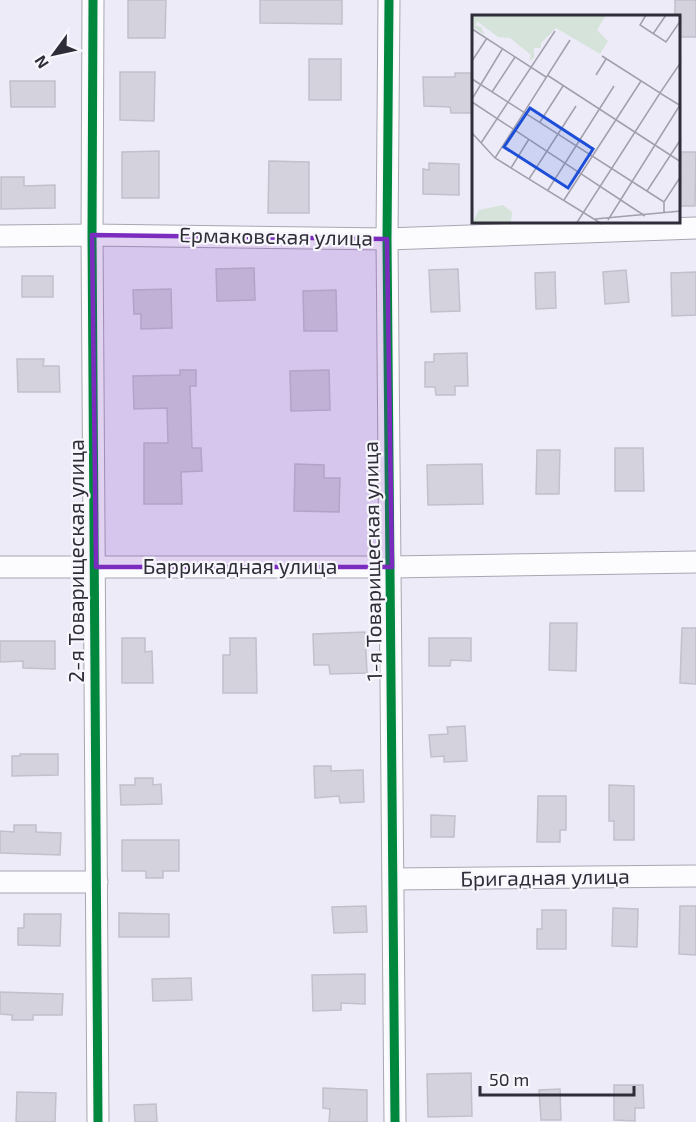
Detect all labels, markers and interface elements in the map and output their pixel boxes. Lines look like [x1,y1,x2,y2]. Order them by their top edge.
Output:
inset map [472,15,681,224]
north arrow [24,24,84,84]
text: N [30,52,52,72]
street label: Ермаковская улица [179,221,373,251]
street label: 2-я Товарищеская улица [63,439,89,683]
street label: 1-я Товарищеская улица [357,441,387,681]
street label: Баррикадная улица [143,553,337,579]
street label: Бригадная улица [460,863,630,891]
scale bar [480,1059,634,1097]
text: 50 m [489,1068,529,1090]

